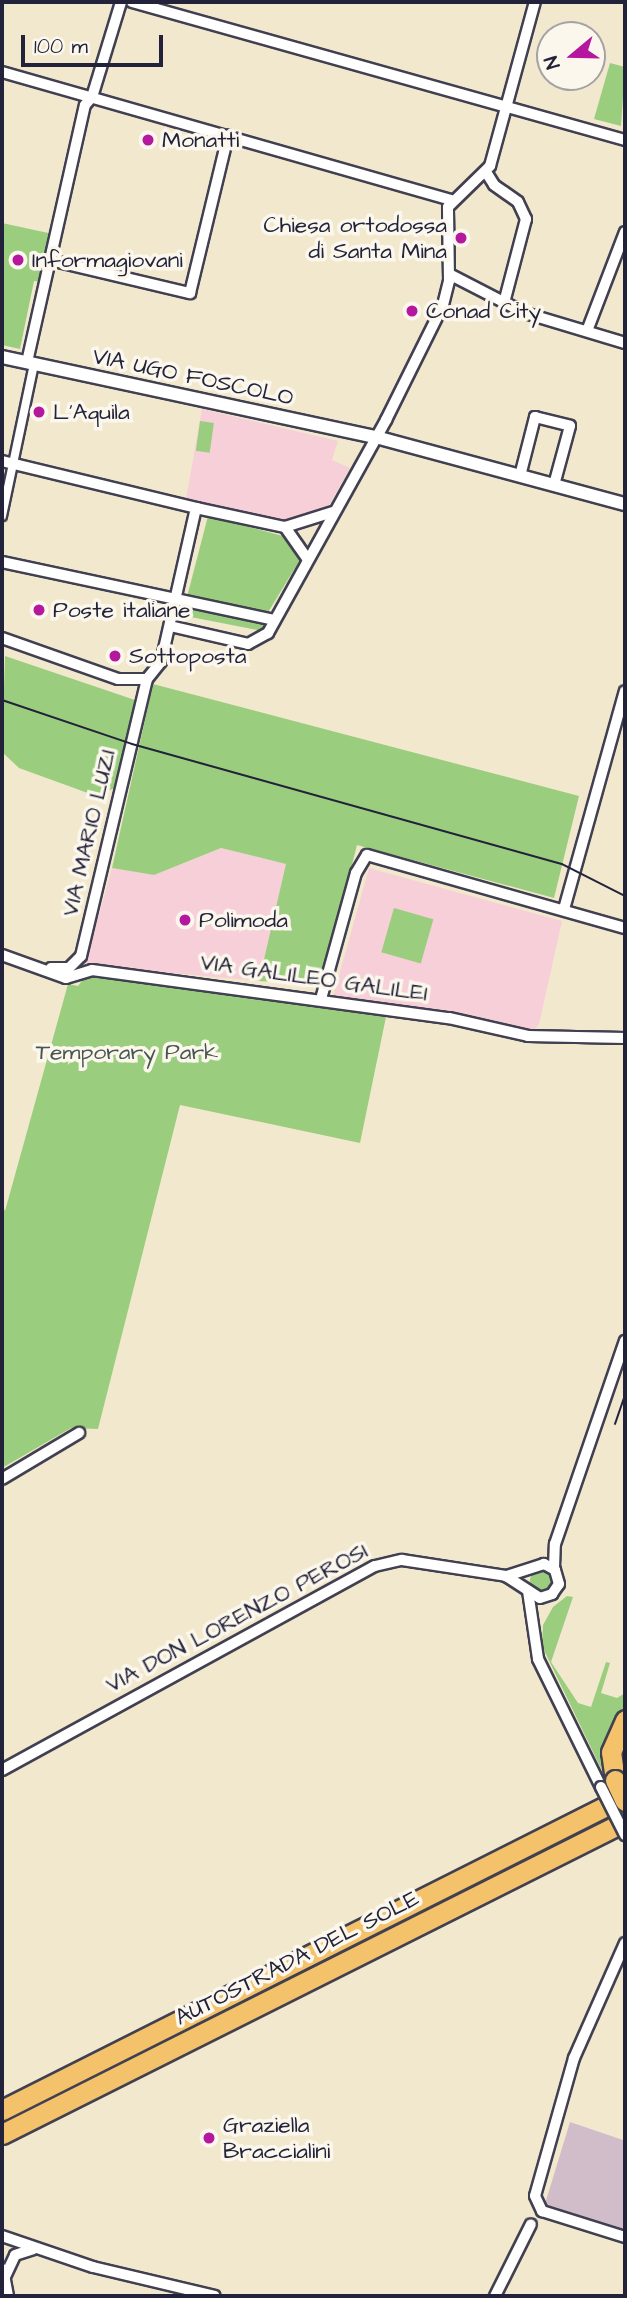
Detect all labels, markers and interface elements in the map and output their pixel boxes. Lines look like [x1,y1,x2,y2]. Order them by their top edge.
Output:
scale bar [24,21,166,65]
north arrow [536,21,606,91]
text: 100 m [34,32,88,61]
text: N [538,52,567,72]
place label: Monatti [162,126,239,154]
marker: Monatti [140,132,156,148]
place label: Chiesa ortodossa di Santa Mina [264,211,447,265]
marker: Chiesa ortodossa di Santa Mina [453,230,469,246]
place label: Informagiovani [32,246,183,274]
marker: Informagiovani [10,252,26,268]
place label: Conad City [426,297,541,325]
marker: Conad City [404,303,420,319]
street label: VIA UGO FOSCOLO [90,342,296,412]
place label: L'Aquila [53,398,130,426]
marker: L'Aquila [31,404,47,420]
place label: Poste italiane [53,596,190,624]
marker: Poste italiane [31,602,47,618]
place label: Sottoposta [129,642,247,670]
marker: Sottoposta [107,648,123,664]
street label: VIA MARIO LUZI [56,747,122,919]
place label: Polimoda [199,906,288,934]
marker: Polimoda [177,912,193,928]
street label: VIA GALILEO GALILEI [199,948,429,1008]
park label: Temporary Park [36,1038,218,1066]
street label: VIA DON LORENZO PEROSI [101,1537,373,1699]
street label: AUTOSTRADA DEL SOLE [171,1884,423,2032]
place label: Graziella Braccialini [223,2111,330,2165]
marker: Graziella Braccialini [201,2130,217,2146]

